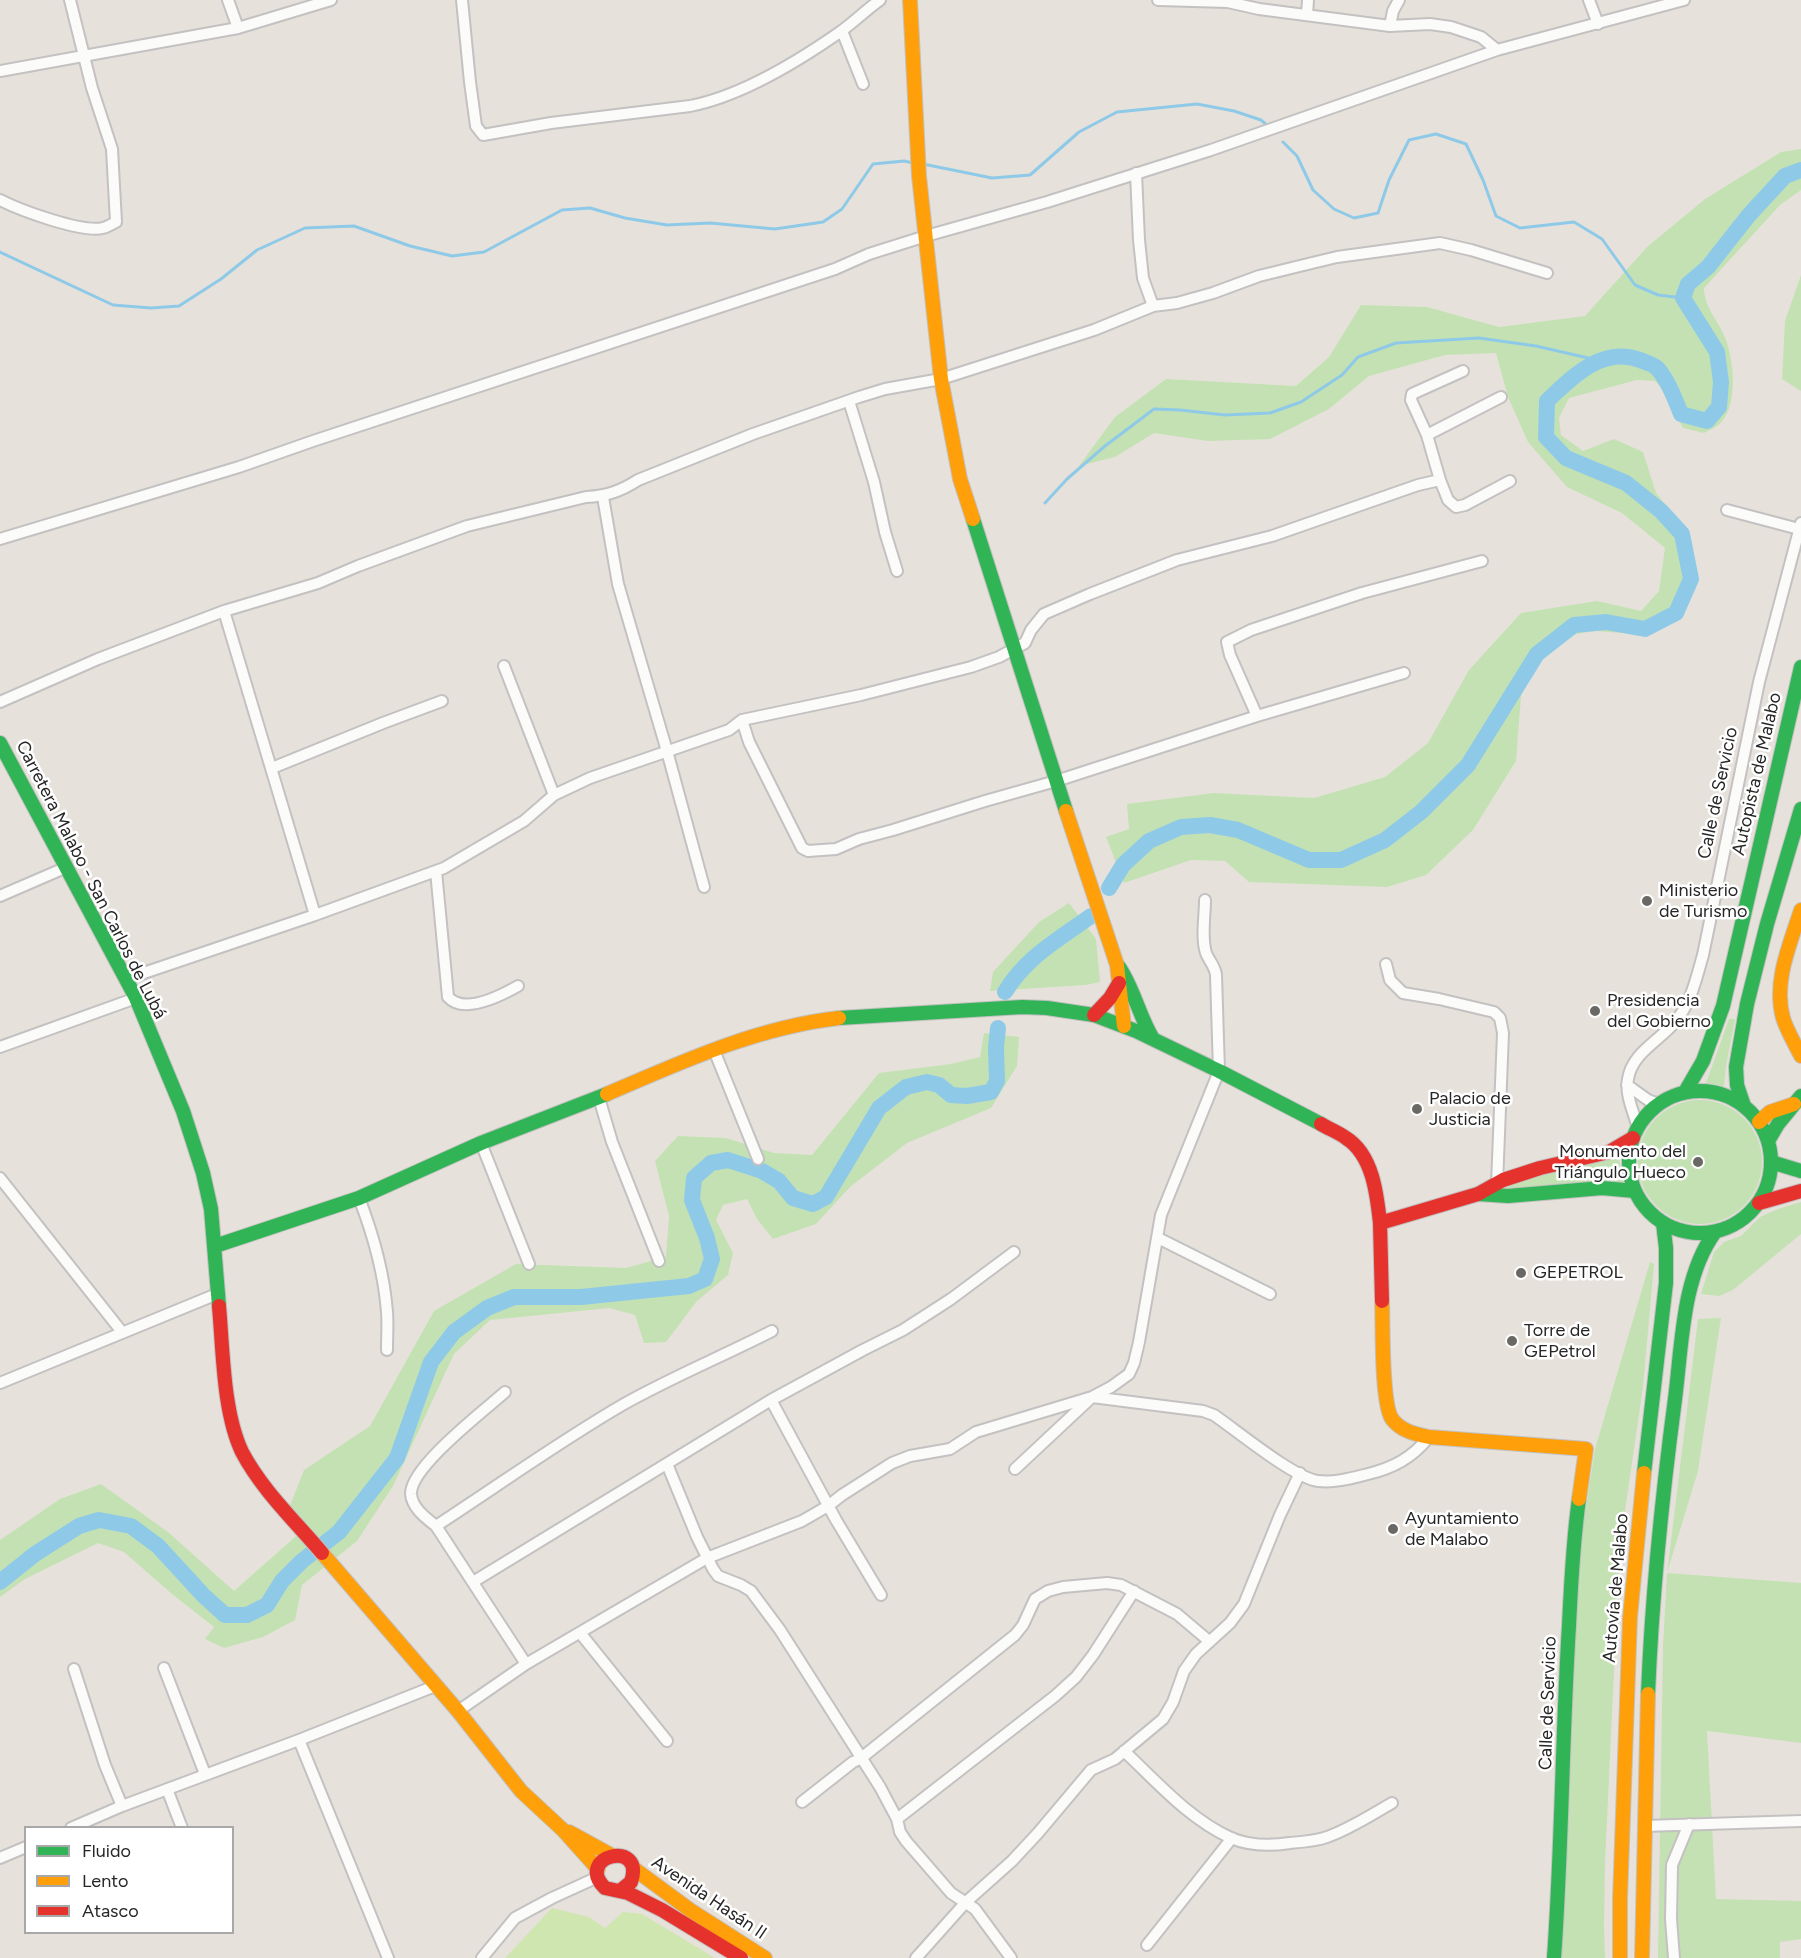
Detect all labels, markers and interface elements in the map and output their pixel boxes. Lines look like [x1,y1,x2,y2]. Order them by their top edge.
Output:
street label: Autopista de Malabo [1728,691,1786,857]
street label: Calle de Servicio [1694,725,1742,861]
street label: Carretera Malabo - San Carlos de Lubá [11,737,171,1023]
place label: Ministerio de Turismo [1659,880,1747,922]
marker: Ministerio de Turismo [1640,894,1654,908]
place label: Presidencia del Gobierno [1607,990,1711,1032]
marker: Presidencia del Gobierno [1588,1004,1602,1018]
place label: Palacio de Justicia [1429,1088,1511,1130]
marker: Palacio de Justicia [1410,1102,1424,1116]
place label: Monumento del Triángulo Hueco [1554,1141,1686,1184]
marker: Monumento del Triángulo Hueco [1691,1155,1705,1169]
place label: GEPETROL [1533,1262,1623,1284]
marker: GEPETROL [1514,1266,1528,1280]
place label: Torre de GEPetrol [1524,1320,1596,1362]
marker: Torre de GEPetrol [1505,1334,1519,1348]
place label: Ayuntamiento de Malabo [1405,1508,1519,1550]
street label: Autovía de Malabo [1599,1512,1633,1664]
marker: Ayuntamiento de Malabo [1386,1522,1400,1536]
street label: Calle de Servicio [1535,1636,1561,1770]
legend [24,1826,234,1934]
text: Fluido [82,1840,131,1862]
street label: Avenida Hasán II [647,1852,771,1944]
text: Lento [82,1870,128,1892]
text: Atasco [82,1900,139,1922]

